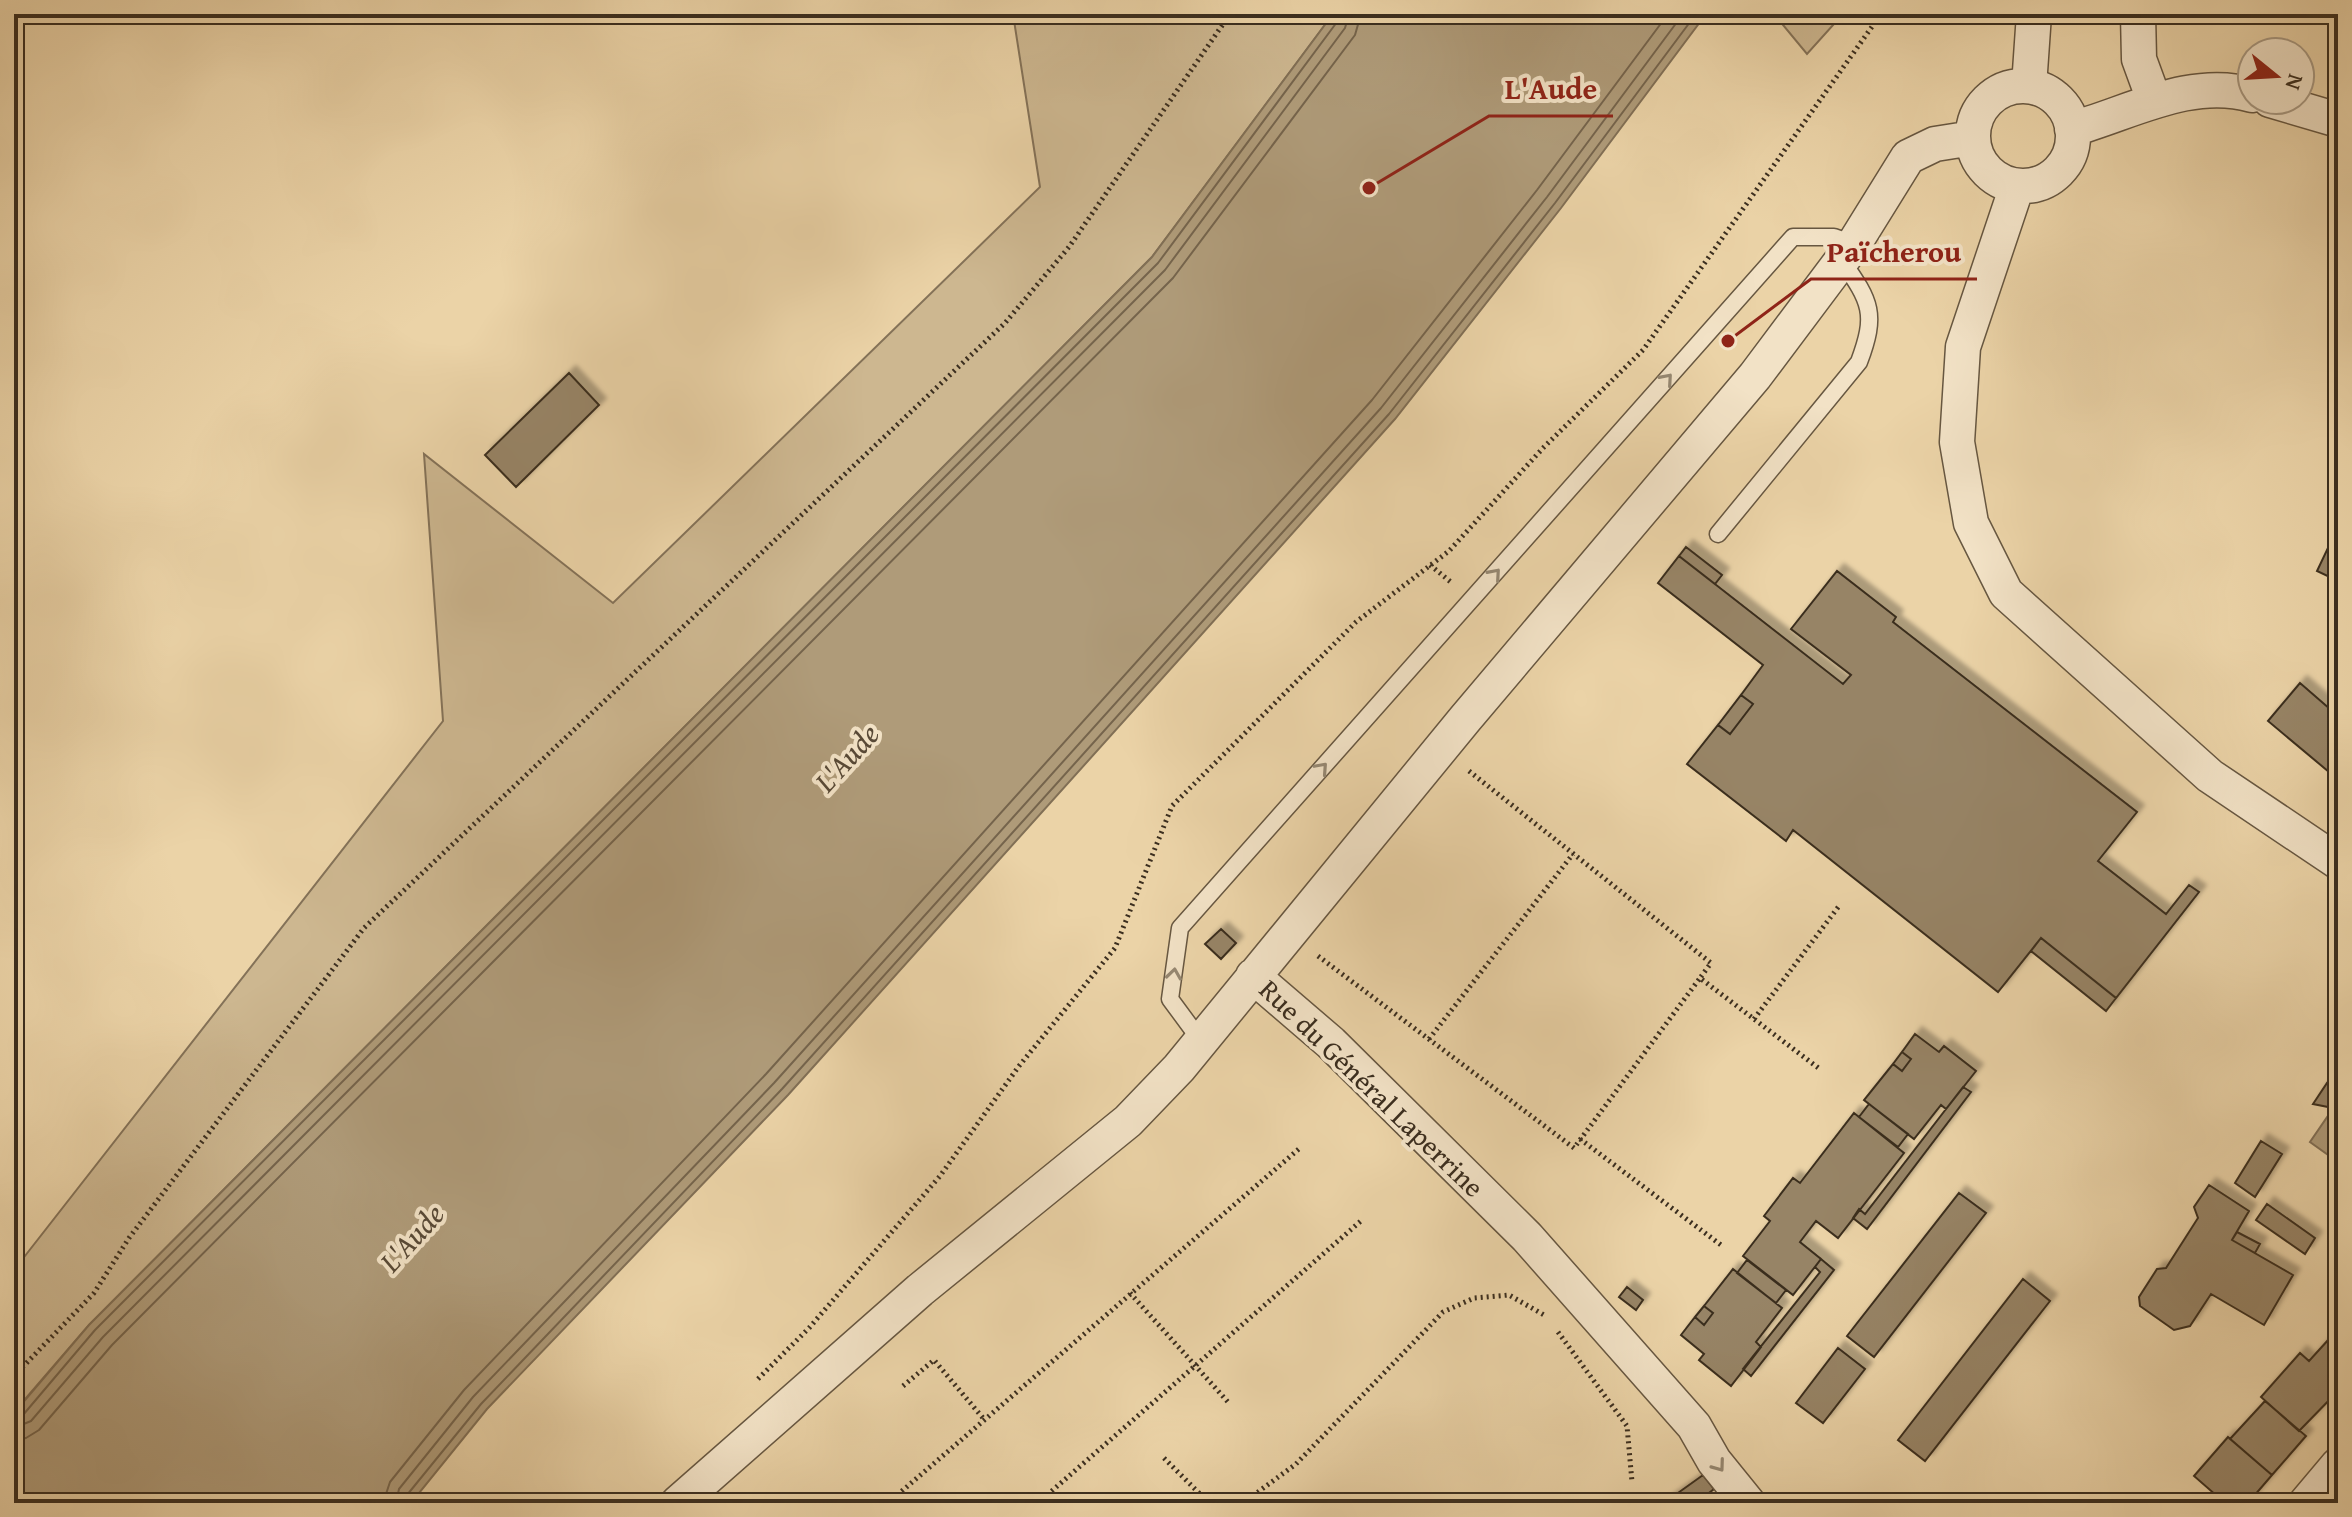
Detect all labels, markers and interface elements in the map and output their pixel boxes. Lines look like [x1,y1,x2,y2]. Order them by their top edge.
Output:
north arrow [2236,36,2316,116]
callout: L'Aude [1489,62,1613,116]
text: L'Aude [1505,66,1597,110]
text: N [2277,70,2313,94]
callout: Païcherou [1811,225,1977,279]
text: Païcherou [1827,229,1962,273]
one-way arrow [1657,373,1672,388]
one-way arrow [1485,568,1500,583]
water label: L'Aude [803,713,889,802]
one-way arrow [1313,763,1327,778]
one-way arrow [1165,967,1182,981]
street label: Rue du Général Laperrine [1251,969,1494,1206]
water label: L'Aude [368,1193,454,1282]
one-way arrow [1709,1457,1724,1472]

